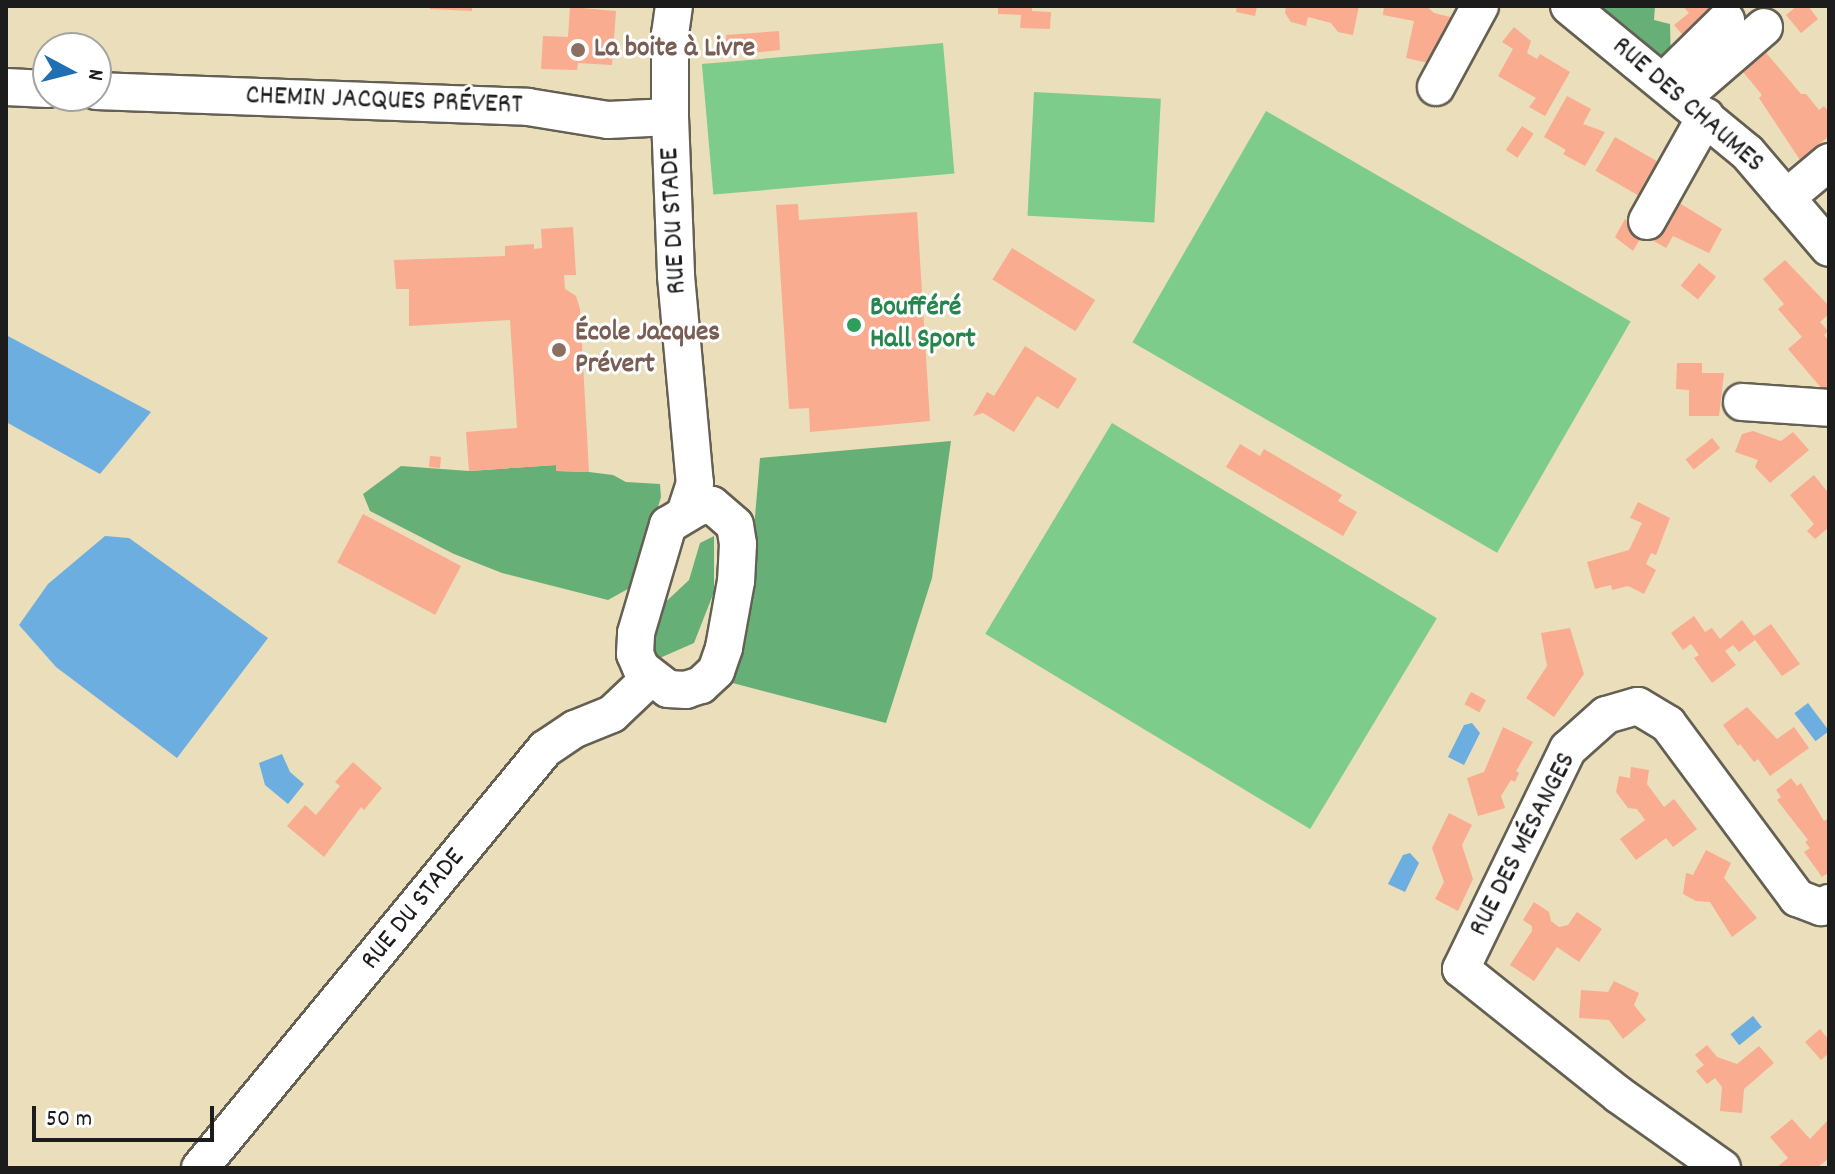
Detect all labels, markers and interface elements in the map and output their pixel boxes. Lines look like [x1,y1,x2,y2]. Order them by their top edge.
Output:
street label: RUE DES CHAUMES [1604,31,1770,181]
north arrow [32,32,112,112]
place label: La boite à Livre [594,33,755,67]
marker: La boite à Livre [569,41,587,59]
text: N [78,67,110,82]
street label: CHEMIN JACQUES PRÉVERT [245,80,523,124]
street label: RUE DU STADE [654,147,696,295]
place label: Boufféré Hall Sport [870,292,976,358]
marker: Boufféré Hall Sport [845,316,863,334]
place label: École Jacques Prévert [575,317,720,383]
marker: École Jacques Prévert [550,341,568,359]
street label: RUE DES MÉSANGES [1463,747,1585,943]
street label: RUE DU STADE [355,842,473,978]
scale bar [36,1090,218,1140]
text: 50 m [46,1103,92,1137]

